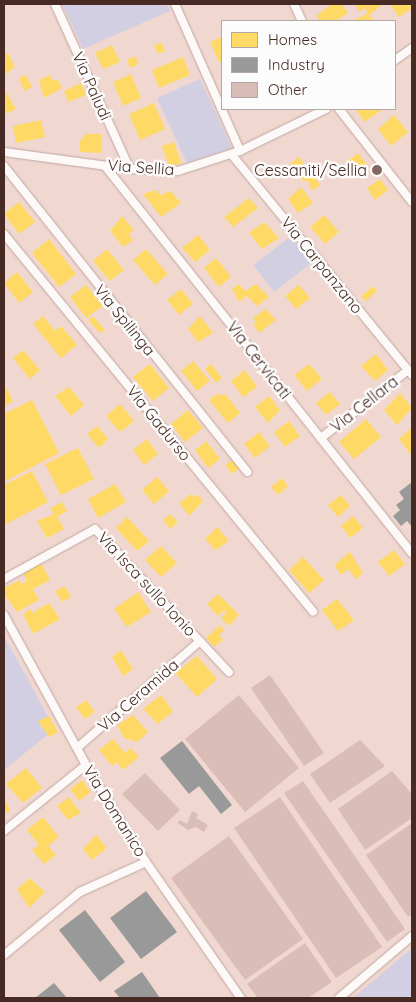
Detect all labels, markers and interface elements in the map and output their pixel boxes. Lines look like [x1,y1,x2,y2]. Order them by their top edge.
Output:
legend [221,20,396,110]
text: Homes [268,30,317,49]
street label: Via Paludi [68,49,116,123]
text: Industry [268,55,325,74]
text: Other [268,80,307,99]
street label: Via Sellia [107,155,175,179]
place label: Cessaniti/Sellia [254,160,367,180]
marker: Cessaniti/Sellia [371,164,383,176]
street label: Via Carpanzano [277,213,367,317]
street label: Via Spilinga [90,280,160,360]
street label: Via Cervicati [223,317,295,403]
street label: Via Cellara [326,372,402,436]
street label: Via Gadurso [123,381,195,465]
street label: Via Isca sullo Ionio [94,528,200,640]
street label: Via Ceramida [94,655,182,735]
street label: Via Domanico [79,762,151,860]

